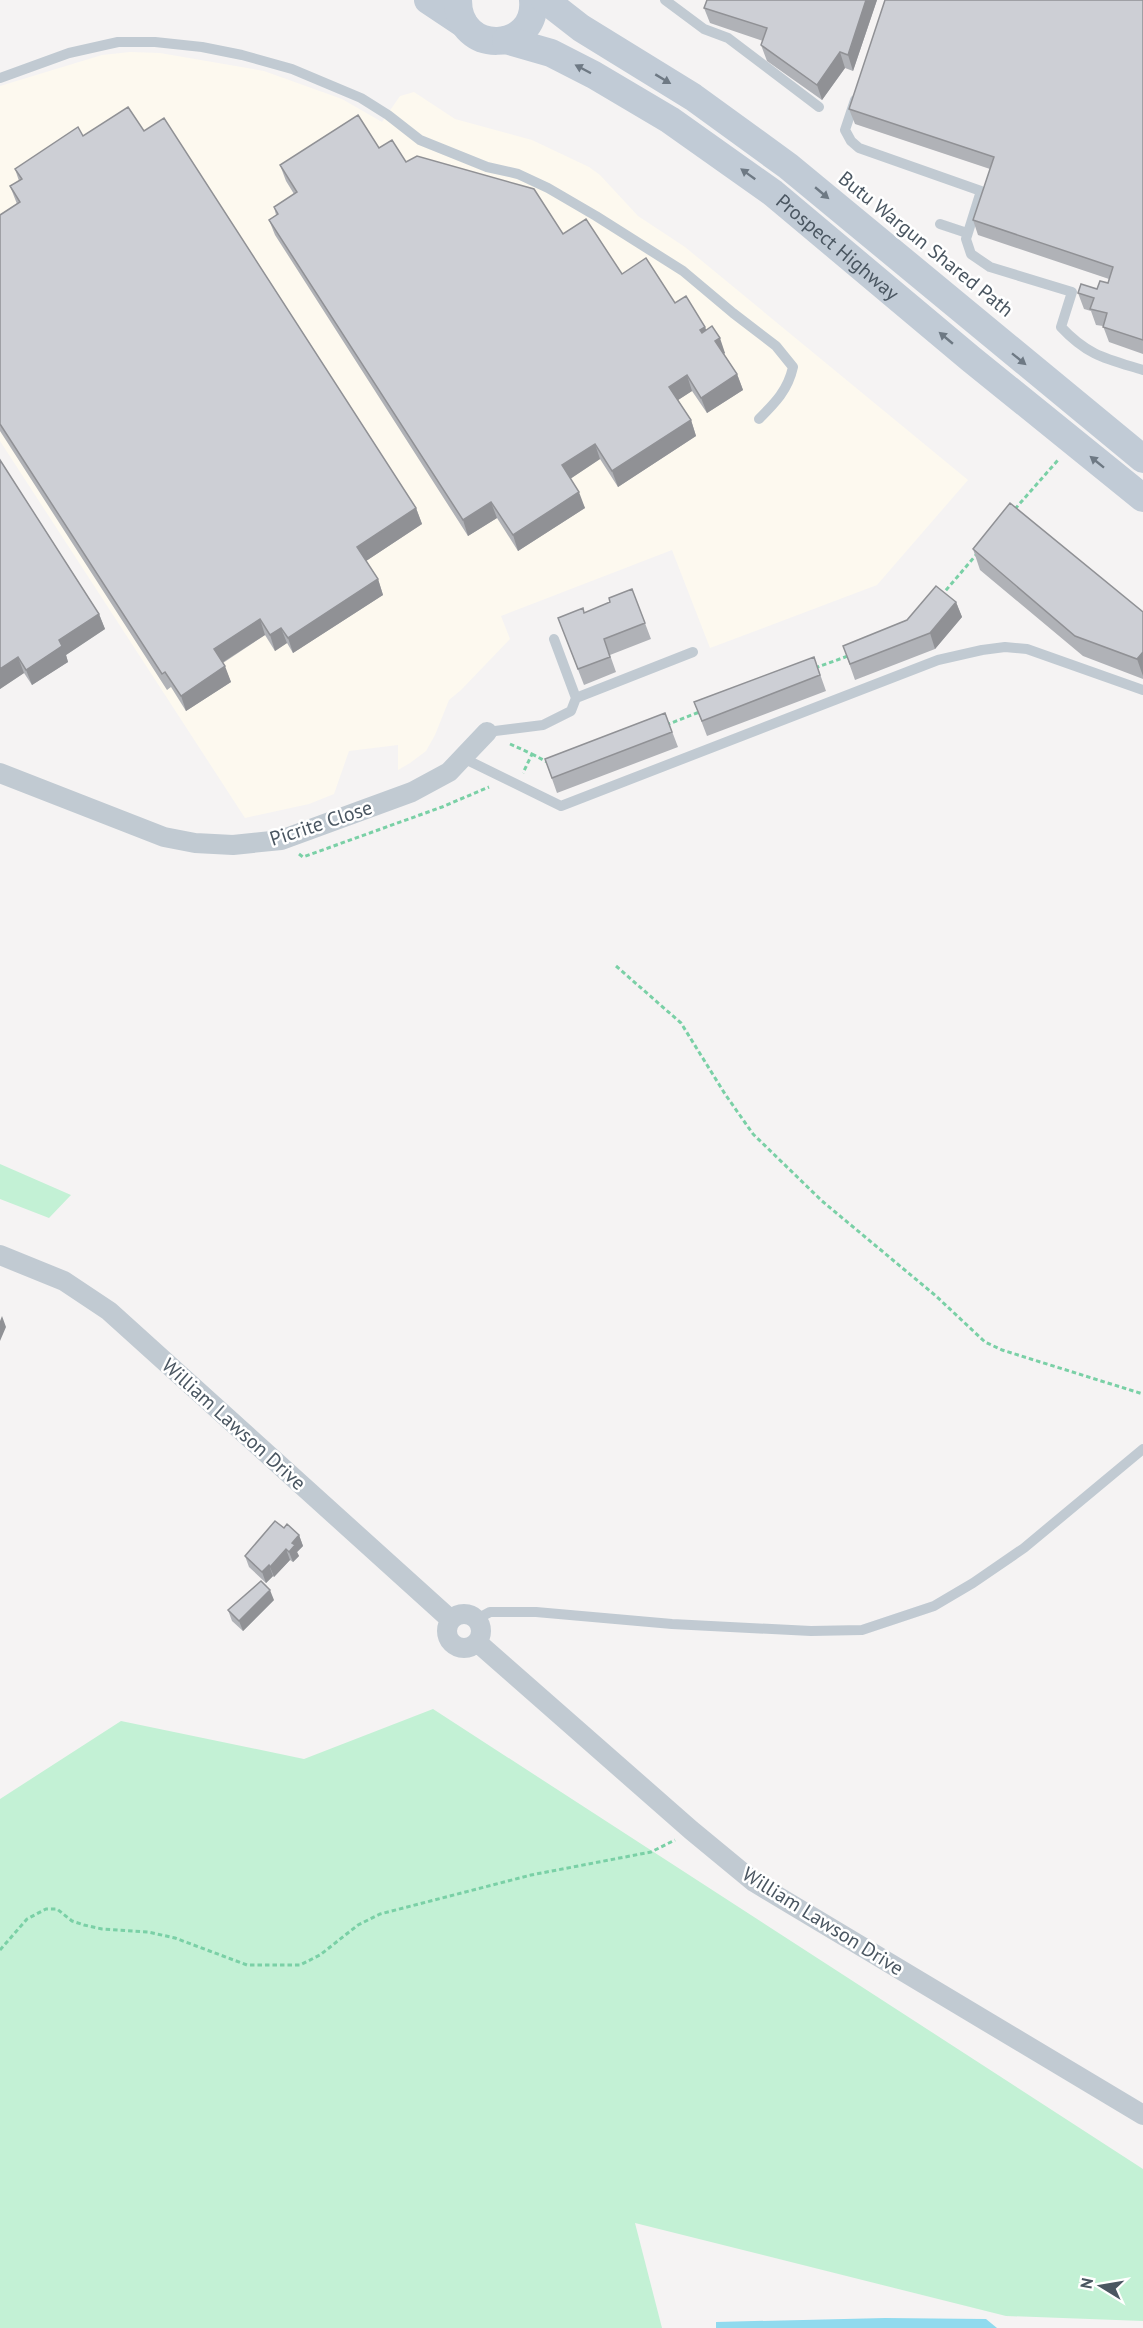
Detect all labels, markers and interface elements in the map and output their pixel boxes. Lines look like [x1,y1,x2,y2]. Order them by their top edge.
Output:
one-way arrow [575,64,592,74]
one-way arrow [655,74,671,85]
street label: Butu Wargun Shared Path [833,165,1019,323]
one-way arrow [740,168,756,180]
one-way arrow [814,186,829,199]
street label: Prospect Highway [771,188,905,307]
one-way arrow [938,332,954,345]
one-way arrow [1012,352,1027,364]
one-way arrow [1090,456,1105,468]
street label: Picrite Close [266,794,376,852]
street label: William Lawson Drive [156,1352,312,1496]
street label: William Lawson Drive [738,1861,908,1981]
north arrow [1071,2256,1131,2316]
text: N [1075,2276,1097,2290]

